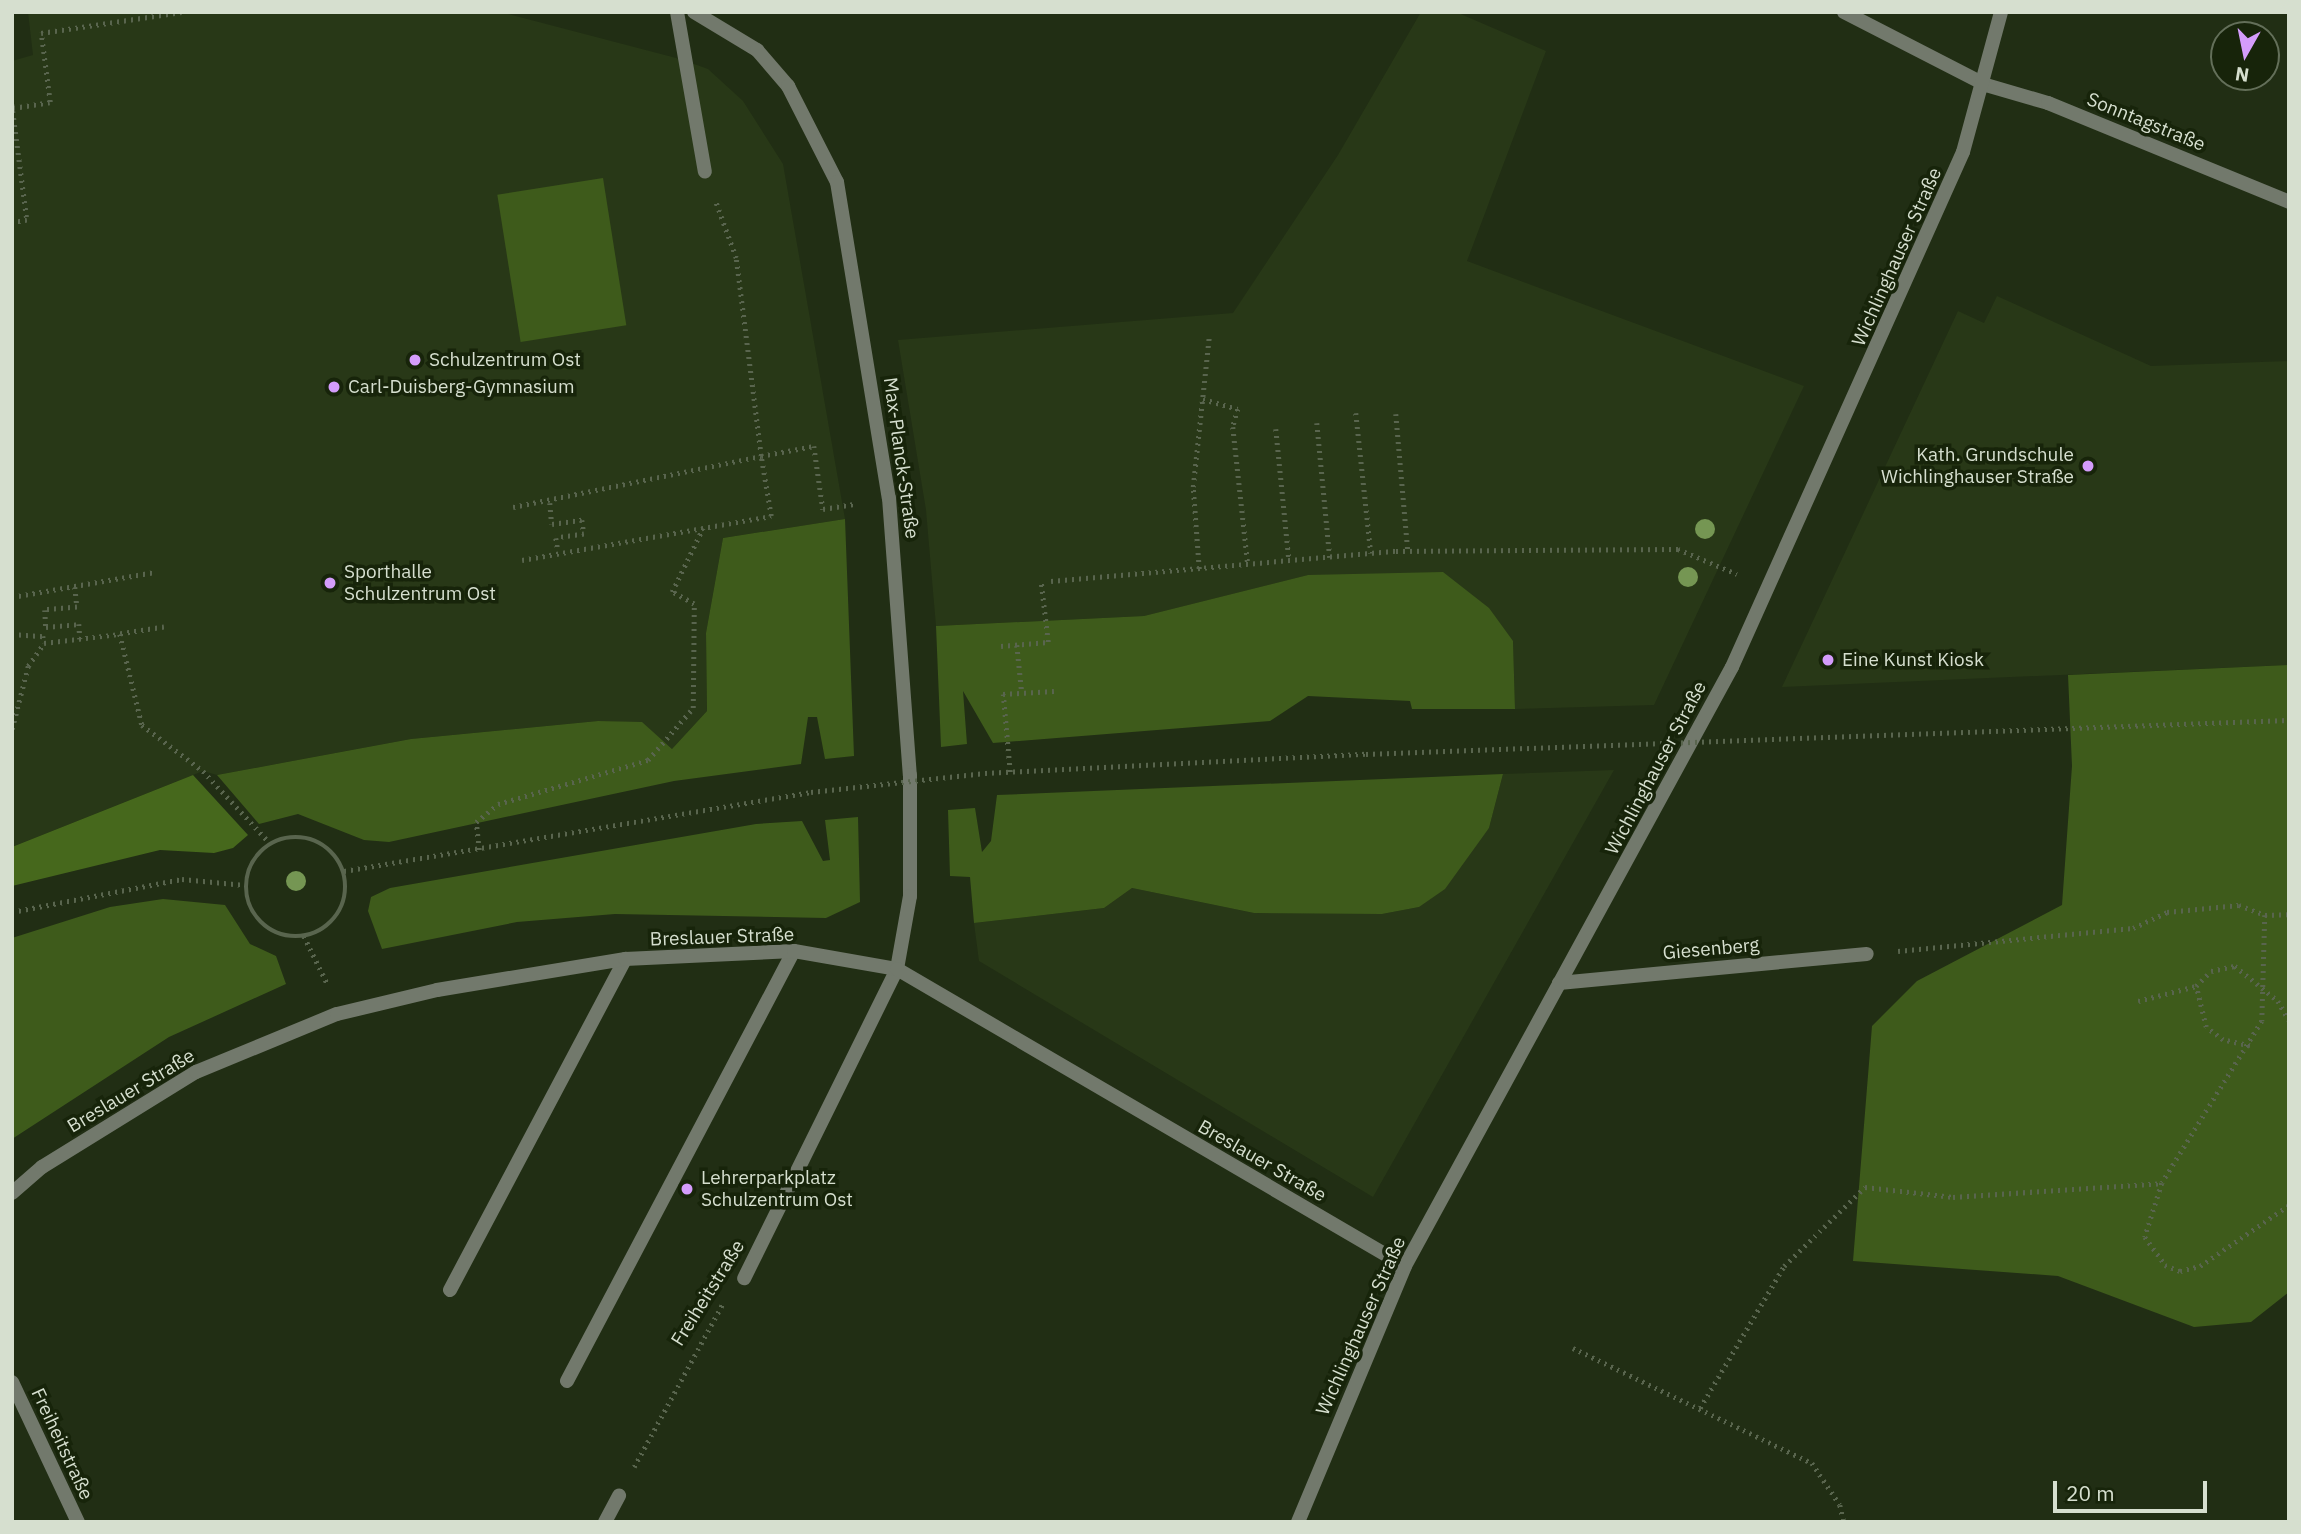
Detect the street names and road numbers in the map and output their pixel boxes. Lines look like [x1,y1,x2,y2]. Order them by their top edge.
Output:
street label: Sonntagstraße [2084,88,2208,156]
street label: Wichlinghauser Straße [1847,164,1947,350]
street label: Max-Planck-Straße [878,376,924,540]
street label: Wichlinghauser Straße [1601,677,1711,859]
street label: Breslauer Straße [649,923,795,951]
street label: Giesenberg [1662,933,1760,965]
street label: Breslauer Straße [63,1044,199,1138]
street label: Breslauer Straße [1194,1115,1330,1207]
street label: Wichlinghauser Straße [1311,1233,1411,1419]
street label: Freiheitstraße [666,1236,750,1350]
street label: Freiheitstraße [26,1385,98,1503]

